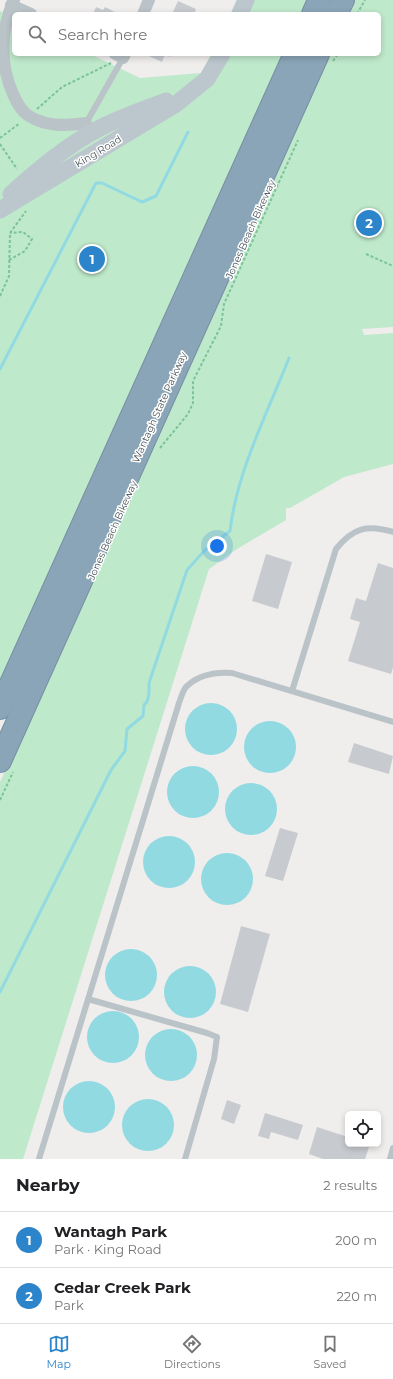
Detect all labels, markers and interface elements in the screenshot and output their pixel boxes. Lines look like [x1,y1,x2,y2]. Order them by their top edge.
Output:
search box [12,12,381,56]
icon: search [26,23,48,45]
text: Search here [58,25,147,44]
street label: King Road [73,132,124,170]
street label: Jones Beach Bikeway [222,177,278,282]
pin: 2 [356,208,382,238]
pin: 1 [79,244,105,274]
street label: Wantagh State Parkway [129,349,190,465]
street label: Jones Beach Bikeway [84,478,140,583]
your location [207,536,227,556]
map controls [345,1111,381,1147]
button: locate [345,1111,381,1147]
text: Nearby [16,1175,80,1195]
text: 2 results [323,1177,377,1193]
text: Wantagh Park [54,1222,167,1241]
text: 1 [26,1232,32,1248]
text: 200 m [335,1232,377,1248]
text: Park · King Road [54,1241,162,1257]
text: Cedar Creek Park [54,1278,191,1297]
text: 2 [25,1288,33,1304]
text: 220 m [336,1288,377,1304]
text: Park [54,1297,84,1313]
tab: Map [47,1333,71,1371]
tab: Directions [164,1333,220,1371]
tab: Saved [313,1333,346,1371]

